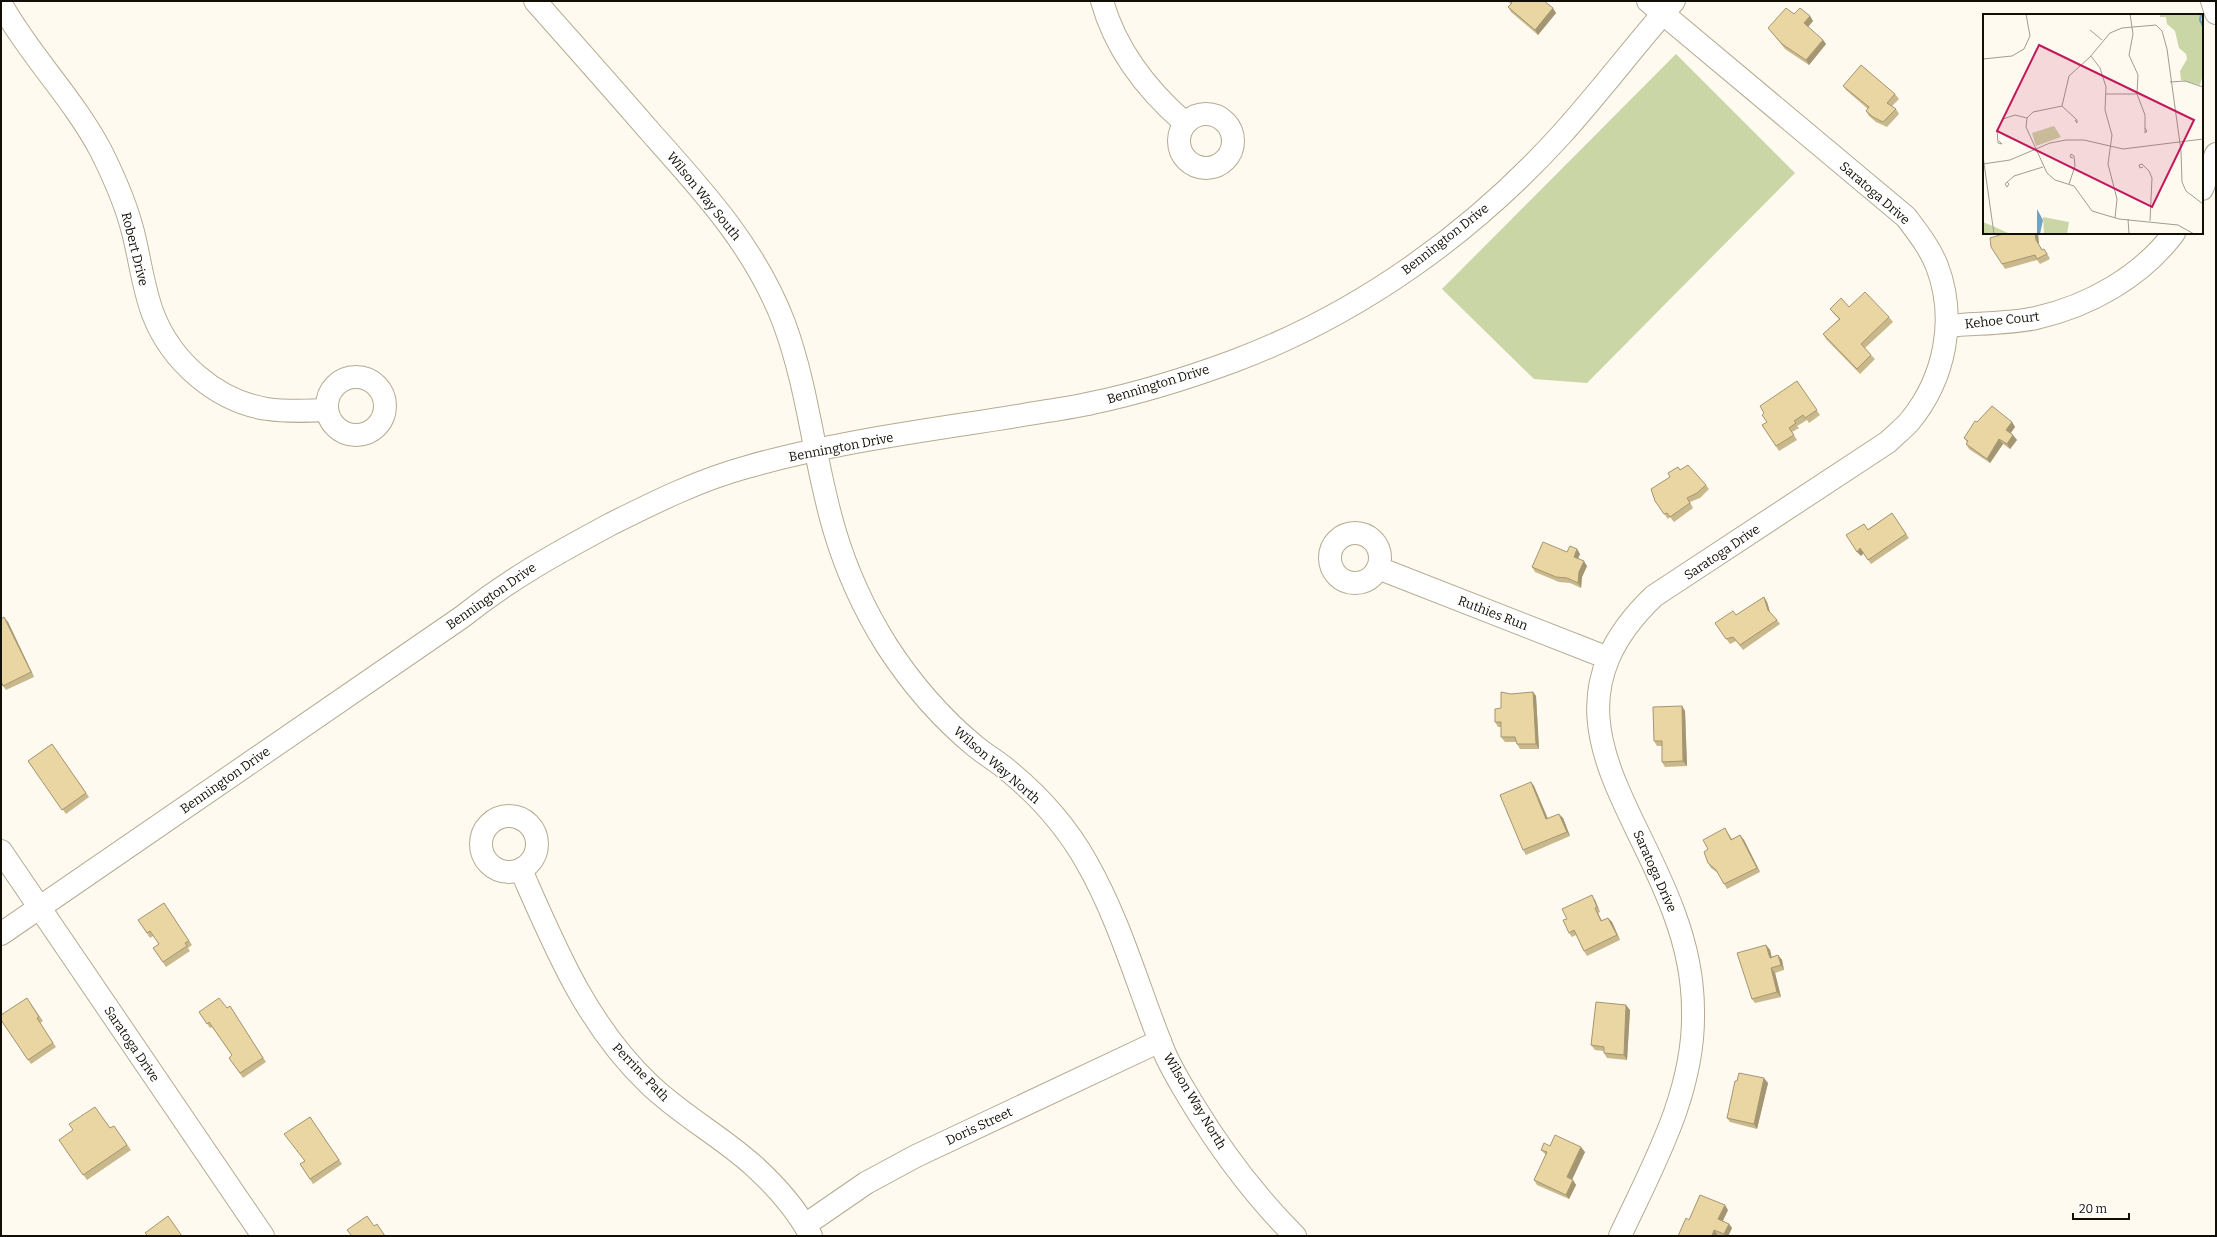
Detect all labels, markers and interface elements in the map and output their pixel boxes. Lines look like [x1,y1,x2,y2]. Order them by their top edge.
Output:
inset map [1983,14,2203,234]
street label: Wilson Way South [664,149,744,243]
street label: Saratoga Drive [1837,158,1913,228]
street label: Bennington Drive [1399,200,1491,278]
street label: Robert Drive [119,211,151,287]
street label: Kehoe Court [1964,309,2040,331]
street label: Bennington Drive [1105,361,1211,407]
street label: Bennington Drive [788,430,894,464]
street label: Saratoga Drive [1681,521,1763,583]
street label: Bennington Drive [443,559,539,633]
street label: Ruthies Run [1456,593,1531,633]
street label: Wilson Way North [951,724,1043,806]
street label: Bennington Drive [177,743,273,817]
street label: Saratoga Drive [1630,828,1680,914]
street label: Saratoga Drive [101,1003,163,1085]
street label: Perrine Path [610,1040,672,1104]
street label: Wilson Way North [1160,1050,1230,1152]
street label: Doris Street [943,1104,1015,1148]
scale bar [2073,1195,2129,1221]
text: 20 m [2079,1202,2108,1216]

